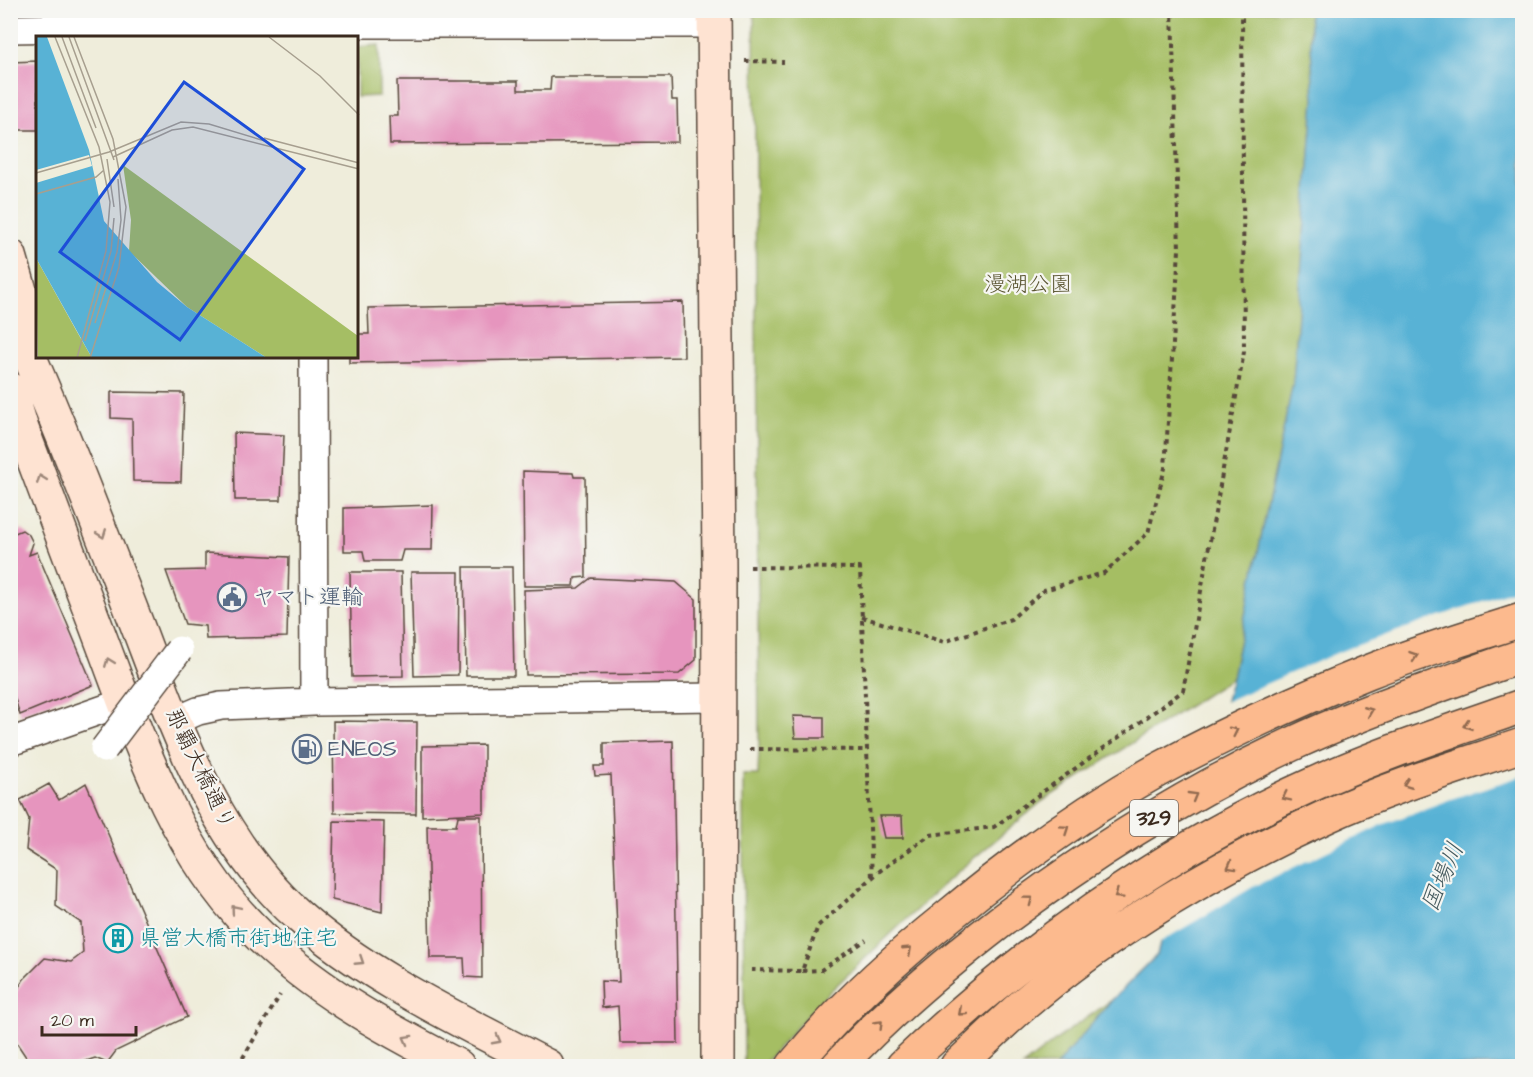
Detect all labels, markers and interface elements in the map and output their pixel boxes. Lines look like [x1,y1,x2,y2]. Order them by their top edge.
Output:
inset map [36,36,358,358]
park label: 漫湖公園 [984,269,1072,300]
one-way arrow [36,474,48,485]
one-way arrow [95,528,107,539]
public building icon: ヤマト運輸 [216,581,248,613]
place label: ヤマト運輸 [253,582,363,613]
one-way arrow [1408,651,1419,663]
one-way arrow [104,657,117,668]
street label: 那覇大橋通り [157,703,243,835]
one-way arrow [1363,706,1374,718]
one-way arrow [1462,718,1473,731]
one-way arrow [1227,726,1238,738]
fuel station icon: ENEOS [291,733,323,765]
place label: ENEOS [328,734,397,765]
one-way arrow [1403,777,1414,789]
one-way arrow [1282,790,1292,801]
one-way arrow [1187,792,1198,803]
road number: 329 [1130,800,1178,836]
one-way arrow [1059,825,1070,836]
water label: 国場川 [1413,837,1473,917]
one-way arrow [1226,858,1237,870]
one-way arrow [1113,888,1124,899]
one-way arrow [1022,897,1033,908]
one-way arrow [231,905,242,916]
building icon: 県営大橋市街地住宅 [102,922,134,954]
place label: 県営大橋市街地住宅 [139,923,337,954]
one-way arrow [901,946,911,957]
one-way arrow [353,954,364,965]
scale bar [42,999,136,1037]
one-way arrow [958,1005,969,1016]
text: 20 m [51,1008,94,1033]
one-way arrow [871,1021,882,1032]
one-way arrow [491,1033,501,1044]
one-way arrow [402,1035,413,1046]

